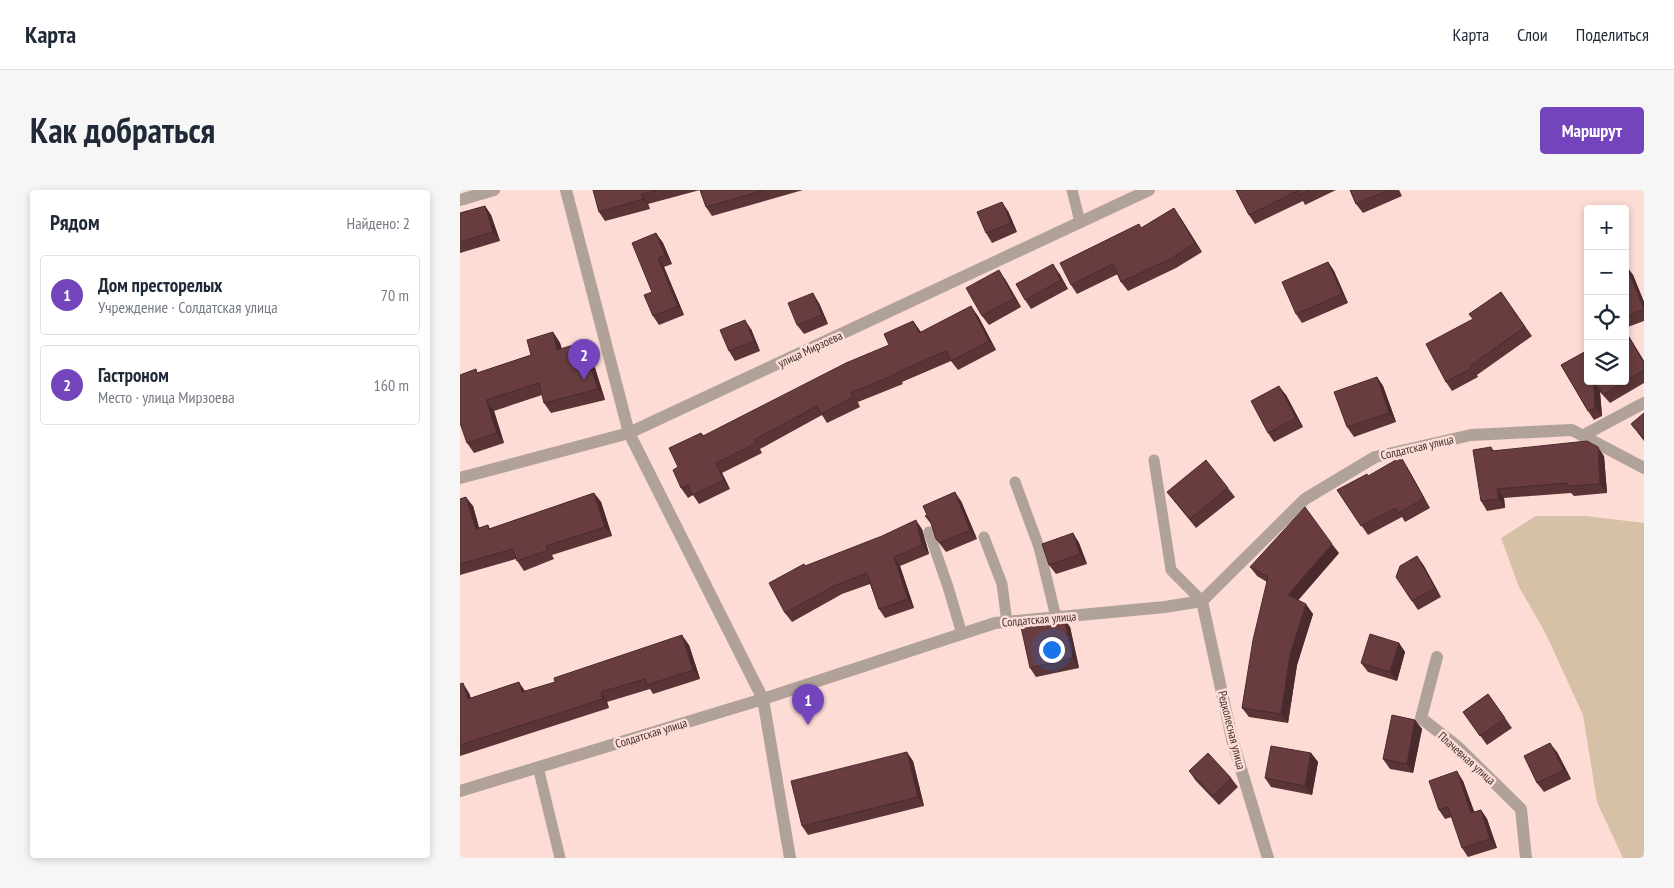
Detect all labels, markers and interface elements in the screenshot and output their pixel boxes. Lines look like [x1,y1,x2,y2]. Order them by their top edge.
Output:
text: Карта [25,19,76,50]
text: Карта [1452,23,1489,46]
text: Слои [1517,23,1548,46]
text: Поделиться [1576,23,1649,46]
text: Как добраться [30,107,215,153]
button: Маршрут [1540,107,1644,154]
map controls [1584,205,1629,385]
button: + [1584,205,1629,250]
text: Рядом [50,209,100,236]
text: Найдено: 2 [347,213,410,233]
button: − [1584,250,1629,295]
text: Дом престорелых [98,273,222,297]
text: 1 [63,285,71,305]
text: 70 m [381,285,409,305]
button: locate [1584,295,1629,340]
text: Учреждение · Солдатская улица [98,297,278,317]
street label: улица Мирзоева [775,327,845,370]
pin: 2 [568,339,600,380]
button: layers [1584,340,1629,385]
text: Гастроном [98,363,169,387]
text: 2 [63,375,71,395]
text: 160 m [374,375,409,395]
text: Место · улица Мирзоева [98,387,235,407]
street label: Солдатская улица [1379,431,1455,463]
street label: Солдатская улица [1001,608,1077,630]
your location [1039,637,1065,663]
pin: 1 [792,684,824,725]
street label: Редколесная улица [1215,689,1249,771]
street label: Солдатская улица [613,715,689,751]
street label: Плачевная улица [1435,728,1499,788]

